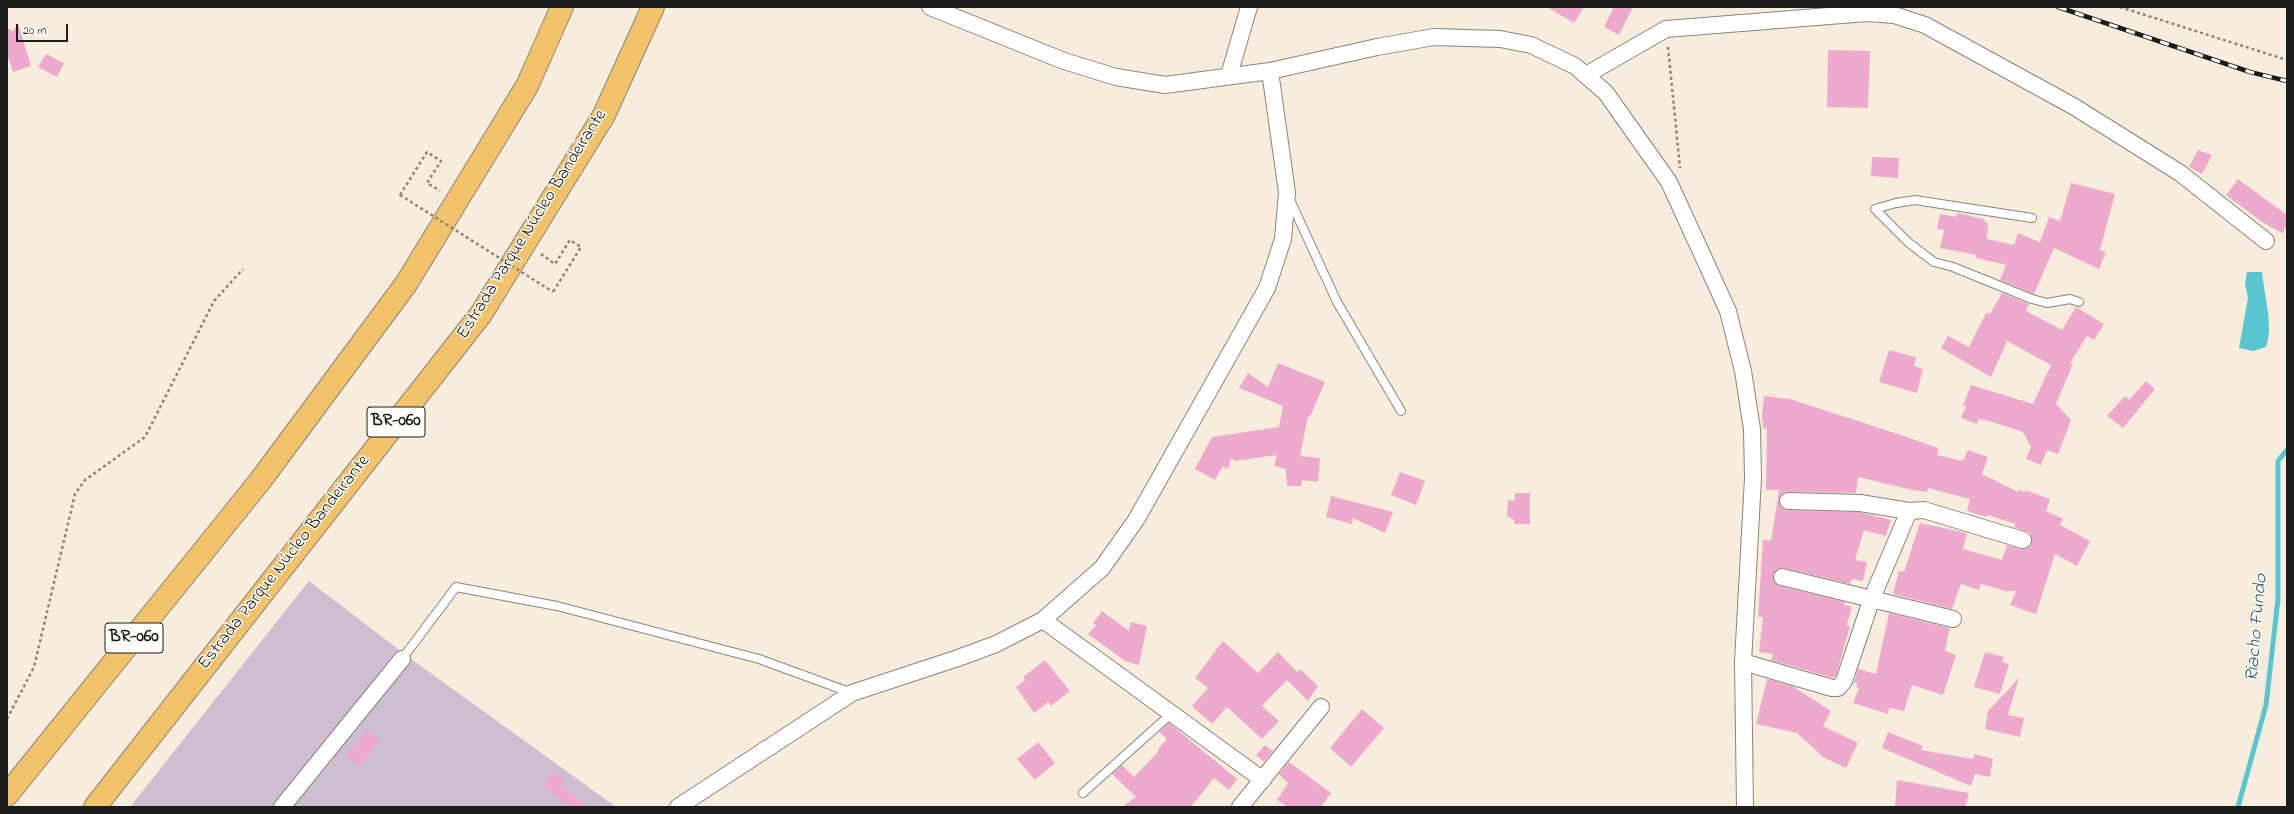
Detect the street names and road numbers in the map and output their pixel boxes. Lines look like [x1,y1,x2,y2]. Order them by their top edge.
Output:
street label: Estrada Parque Núcleo Bandeirante [453,106,613,344]
road number: BR-060 [367,407,425,437]
street label: Estrada Parque Núcleo Bandeirante [194,451,376,675]
road number: BR-060 [105,623,163,653]

